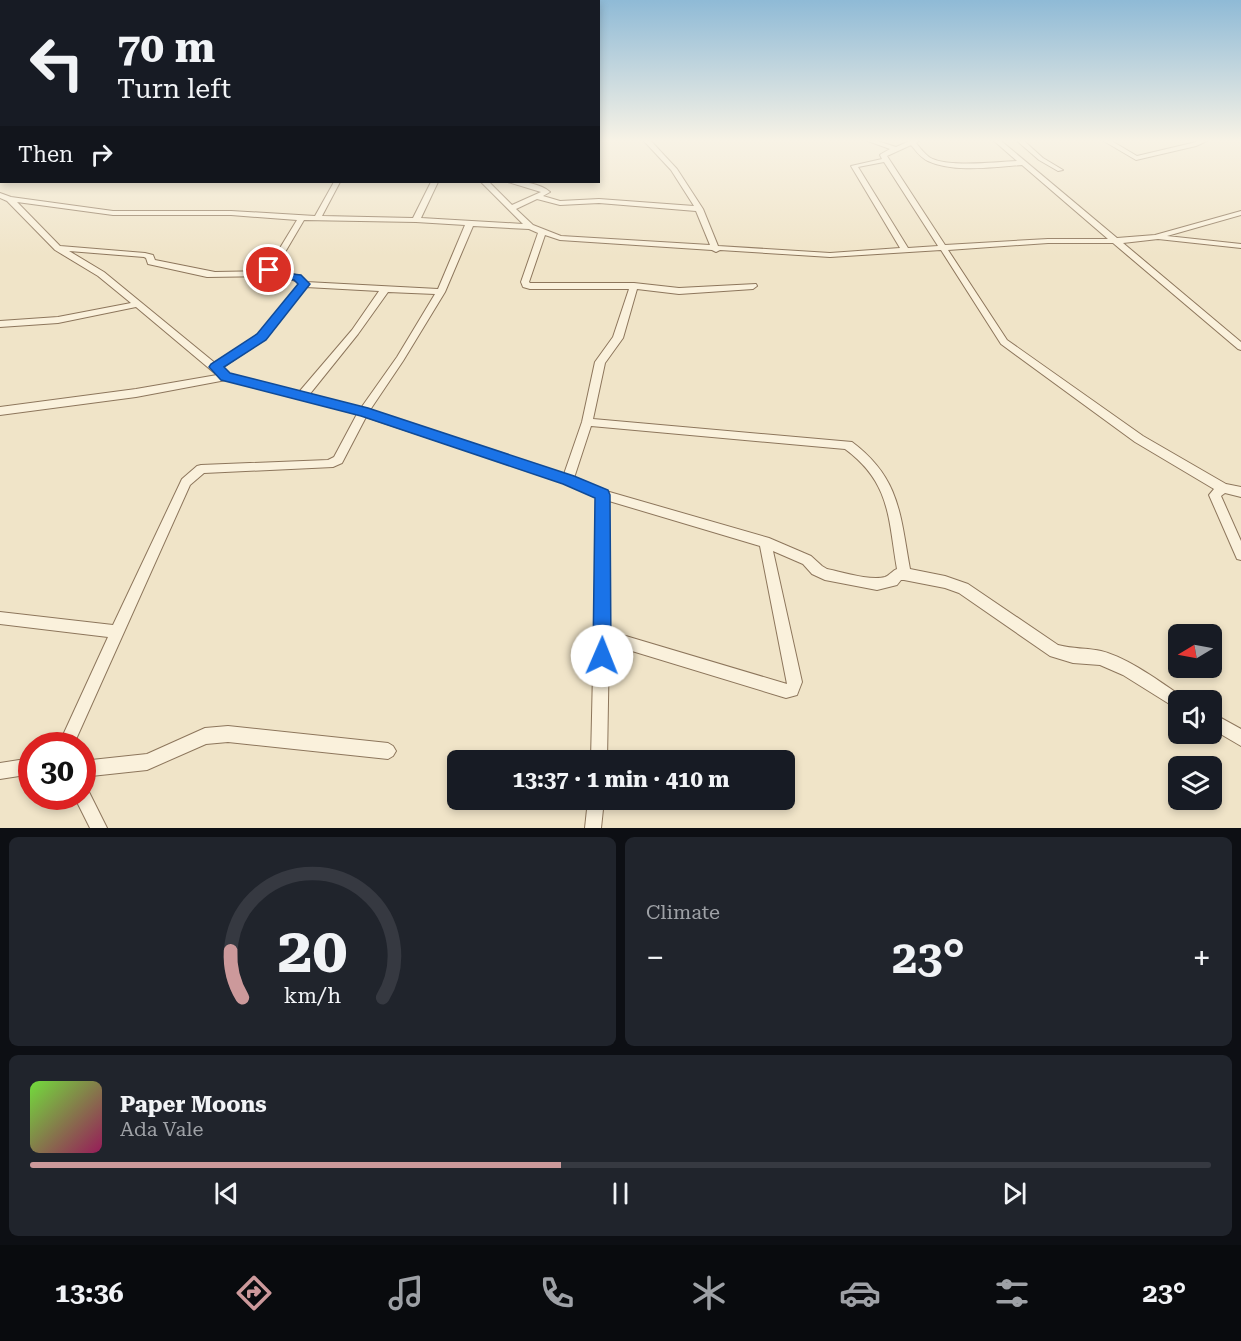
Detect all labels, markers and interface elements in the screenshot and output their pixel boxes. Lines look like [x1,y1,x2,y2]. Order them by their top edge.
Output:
text: 70 m [117,23,215,72]
icon: left [18,24,96,102]
text: Turn left [117,73,231,105]
icon: right [85,138,118,171]
text: Then [18,142,73,167]
pin [243,244,294,295]
icon: arrive [252,253,285,286]
position arrow [570,624,634,688]
north arrow [1168,624,1222,678]
map controls [1168,624,1222,810]
button: sound [1168,690,1222,744]
speed limit sign: 30 [18,732,96,810]
button: layers [1168,756,1222,810]
text: 13:37 · 1 min · 410 m [512,767,730,792]
text: Climate [646,900,720,924]
text: 20 [278,914,347,987]
text: 23° [892,931,965,984]
text: − [646,938,664,977]
text: + [1193,938,1211,977]
text: km/h [284,984,341,1009]
text: Paper Moons [120,1092,267,1117]
text: Ada Vale [120,1117,203,1141]
icon: previous [210,1177,243,1210]
icon: pause [604,1177,637,1210]
icon: next [998,1177,1031,1210]
icon: directions [233,1272,275,1314]
icon: music [385,1272,427,1314]
icon: phone [536,1272,578,1314]
icon: climate [688,1272,730,1314]
icon: car [839,1272,881,1314]
icon: filters [991,1272,1033,1314]
text: 13:36 [55,1277,124,1309]
text: 23° [1143,1277,1186,1309]

